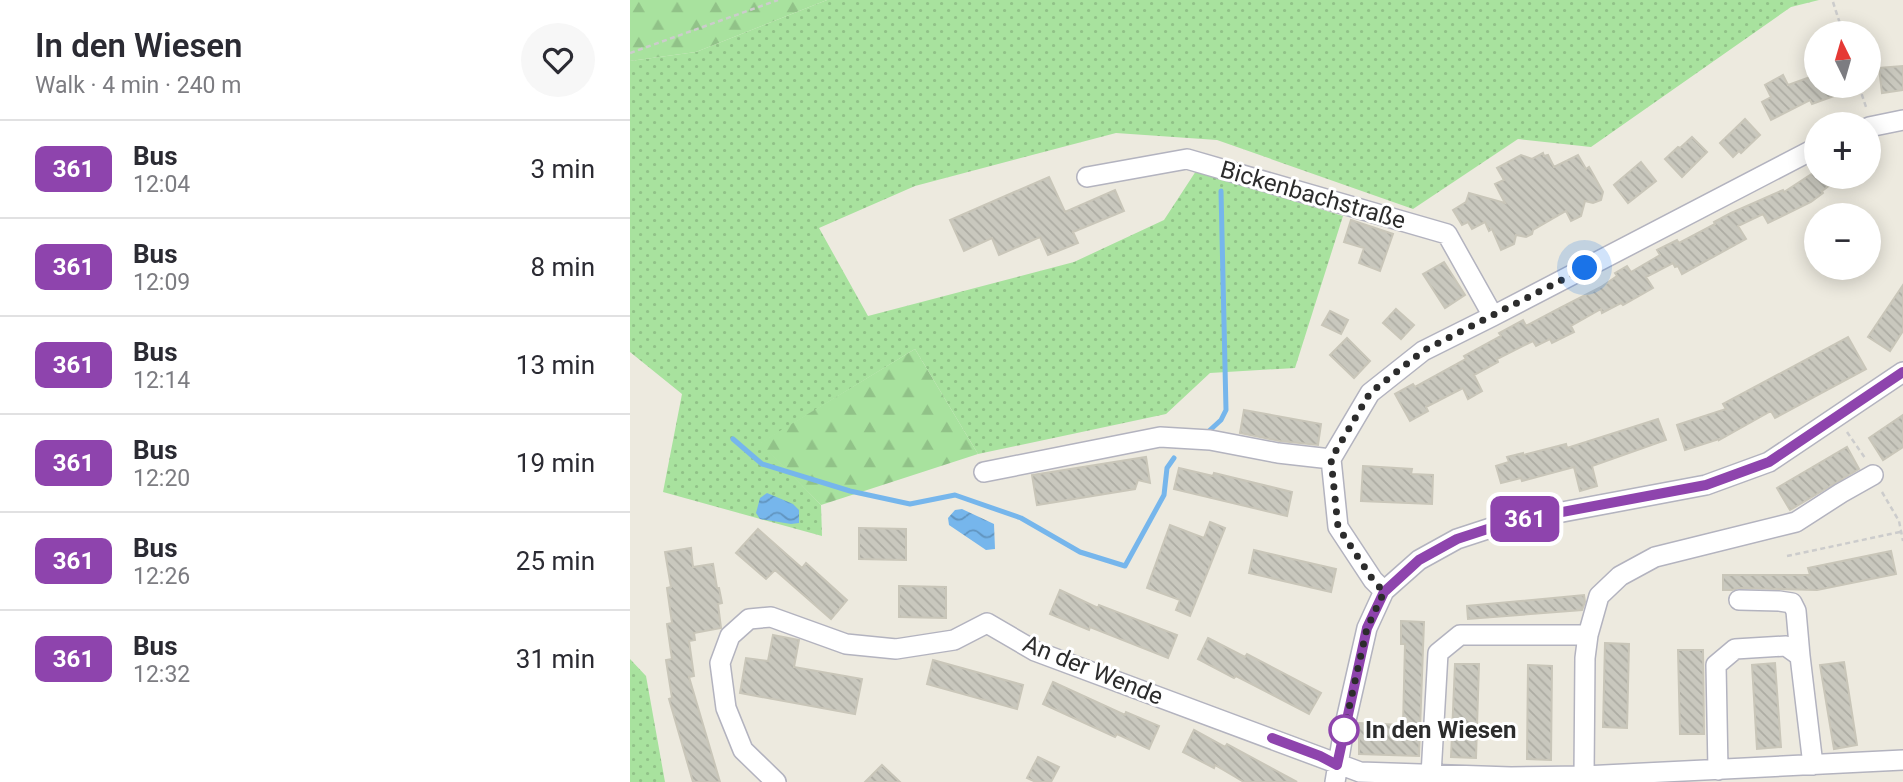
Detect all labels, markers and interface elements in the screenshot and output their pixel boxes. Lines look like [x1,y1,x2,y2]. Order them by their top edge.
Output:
north arrow [1804,21,1881,98]
map controls [1804,21,1881,280]
button: heart [521,23,595,97]
text: In den Wiesen [35,26,243,65]
text: Walk · 4 min · 240 m [35,72,241,99]
button: + [1804,112,1881,189]
text: Bus [133,141,178,171]
text: 3 min [530,154,595,184]
text: 361 [53,155,94,183]
street label: Bickenbachstraße [1217,155,1409,235]
text: 12:04 [133,171,190,198]
button: − [1804,203,1881,280]
text: Bus [133,239,178,269]
your location [1567,250,1602,285]
text: 8 min [530,252,595,282]
text: 361 [53,253,94,281]
text: 12:09 [133,269,190,296]
text: Bus [133,337,178,367]
text: 13 min [516,350,595,380]
text: 361 [53,351,94,379]
text: 12:14 [133,367,190,394]
text: Bus [133,435,178,465]
text: 19 min [516,448,595,478]
text: 361 [53,449,94,477]
text: 12:20 [133,465,190,492]
line badge: 361 [1485,496,1565,542]
text: 361 [1504,505,1546,533]
text: Bus [133,533,178,563]
text: 25 min [516,546,595,576]
text: 361 [53,547,94,575]
text: 12:26 [133,563,190,590]
street label: An der Wende [1019,629,1167,711]
text: Bus [133,631,178,661]
text: 31 min [516,644,595,674]
text: 361 [53,645,94,673]
text: 12:32 [133,661,190,688]
marker: In den Wiesen [1329,715,1359,745]
place label: In den Wiesen [1365,716,1516,744]

